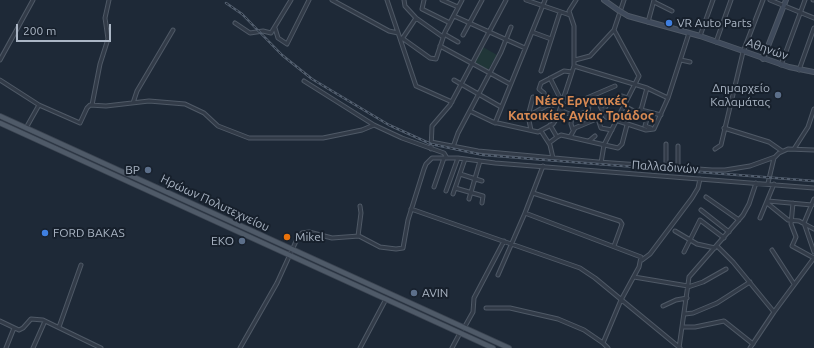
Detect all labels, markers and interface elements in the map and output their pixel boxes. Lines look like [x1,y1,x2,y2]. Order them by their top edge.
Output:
scale bar [18,16,113,42]
place label: VR Auto Parts [677,16,752,30]
marker: VR Auto Parts [664,18,674,28]
text: 200 m [23,24,56,37]
street label: Αθηνών [744,35,790,63]
place label: Δημαρχείο Καλαμάτας [710,81,770,109]
marker: Δημαρχείο Καλαμάτας [773,90,783,100]
district label: Νέες Εργατικές Κατοικίες Αγίας Τριάδος [508,93,654,124]
street label: Παλλαδινών [631,157,699,177]
place label: BP [125,163,140,177]
marker: BP [143,165,153,175]
street label: Ηρώων Πολυτεχνείου [158,171,272,235]
place label: FORD BAKAS [53,226,125,240]
marker: FORD BAKAS [40,228,50,238]
place label: Mikel [295,230,324,244]
marker: Mikel [282,232,292,242]
place label: EKO [211,234,234,248]
marker: EKO [237,236,247,246]
place label: AVIN [422,286,448,300]
marker: AVIN [409,288,419,298]

